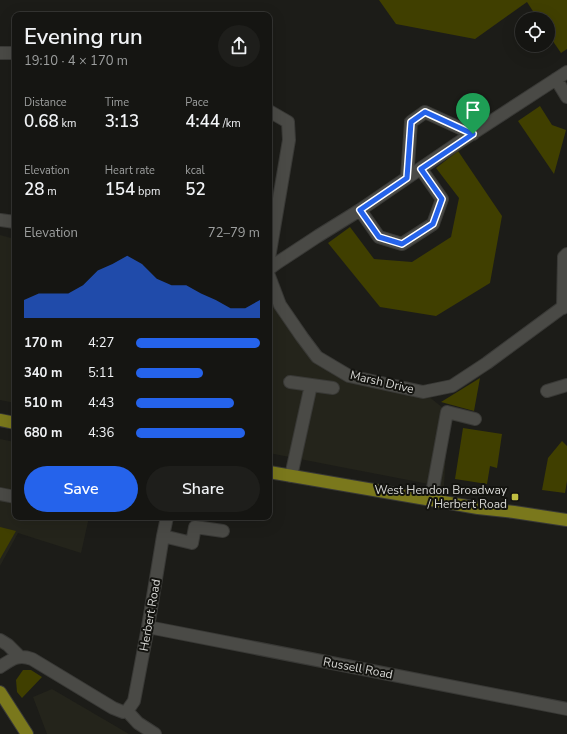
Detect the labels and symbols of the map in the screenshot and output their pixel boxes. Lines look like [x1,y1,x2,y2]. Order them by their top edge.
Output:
pin [456,93,490,134]
street label: Marsh Drive [349,367,415,397]
place label: West Hendon Broadway / Herbert Road [374,482,508,512]
marker: West Hendon Broadway / Herbert Road [510,492,520,502]
street label: Herbert Road [136,578,164,652]
street label: Russell Road [322,653,394,683]

